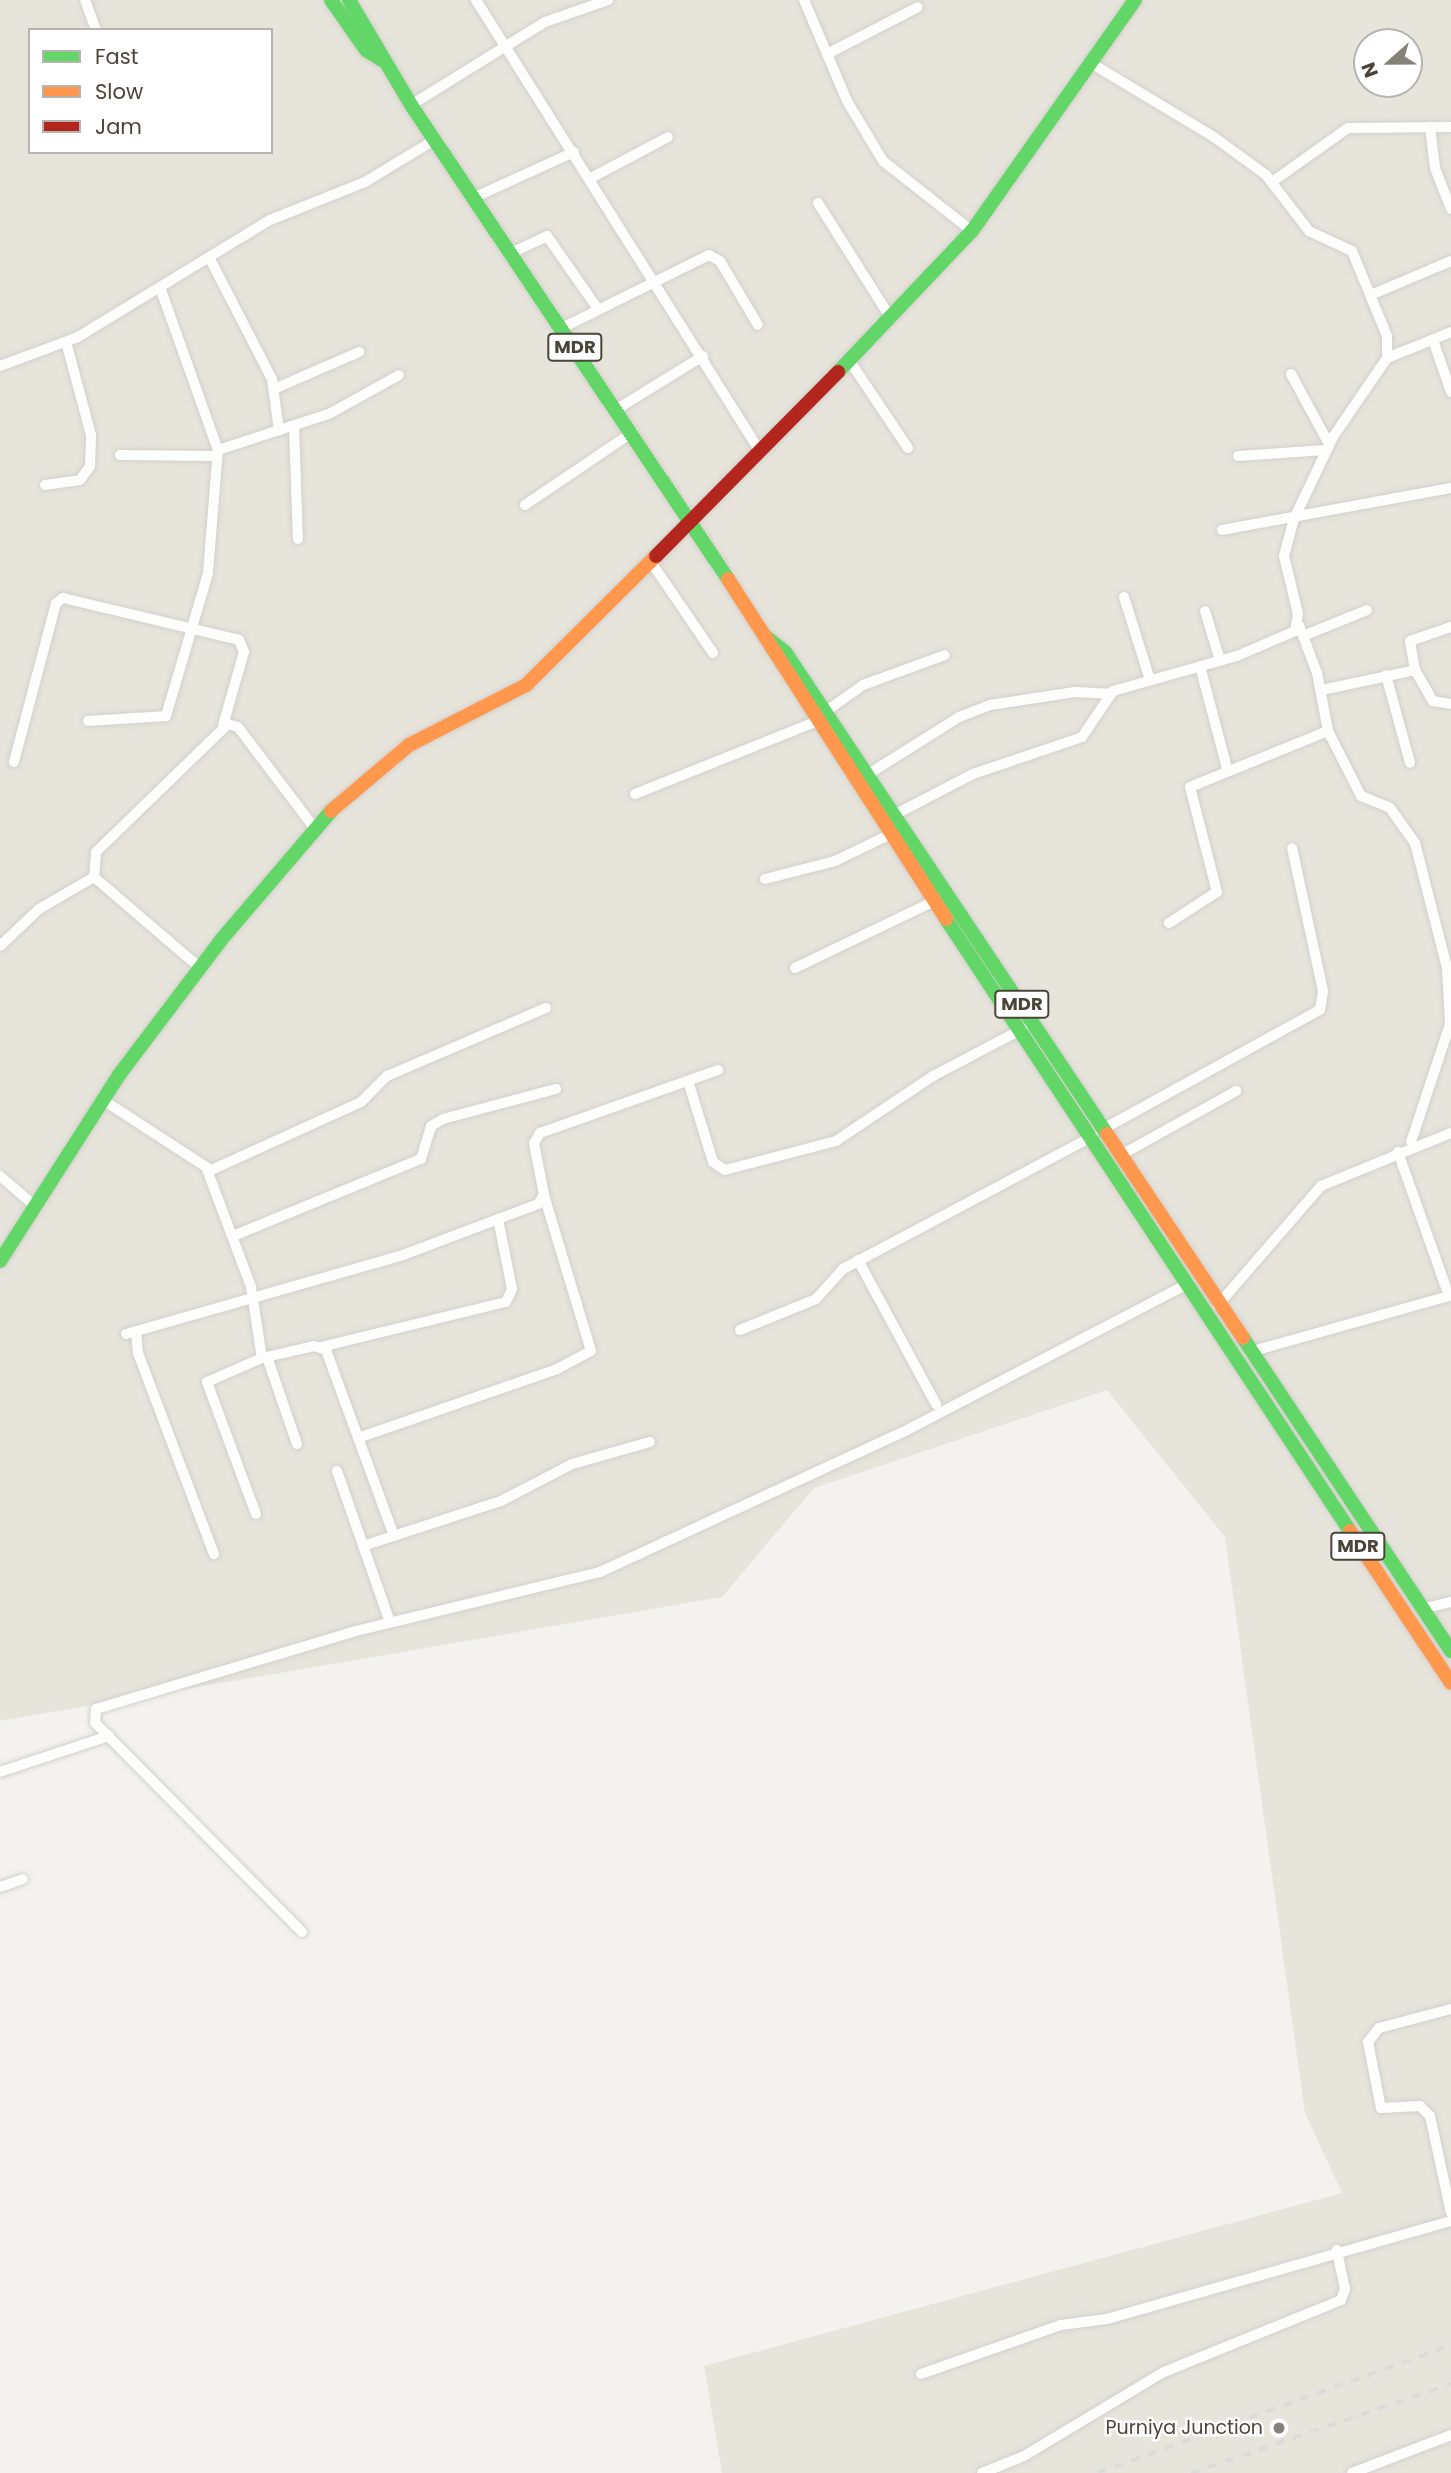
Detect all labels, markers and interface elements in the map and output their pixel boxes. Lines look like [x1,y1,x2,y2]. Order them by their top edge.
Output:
legend [28,28,273,154]
north arrow [1353,28,1423,98]
text: Fast [95,42,138,71]
text: N [1355,58,1385,82]
text: Slow [95,77,143,106]
text: Jam [95,112,142,141]
road number: MDR [547,332,603,362]
road number: MDR [994,989,1050,1018]
road number: MDR [1330,1532,1386,1560]
place label: Purniya Junction [1105,2417,1263,2439]
marker: Purniya Junction [1269,2418,1289,2438]

